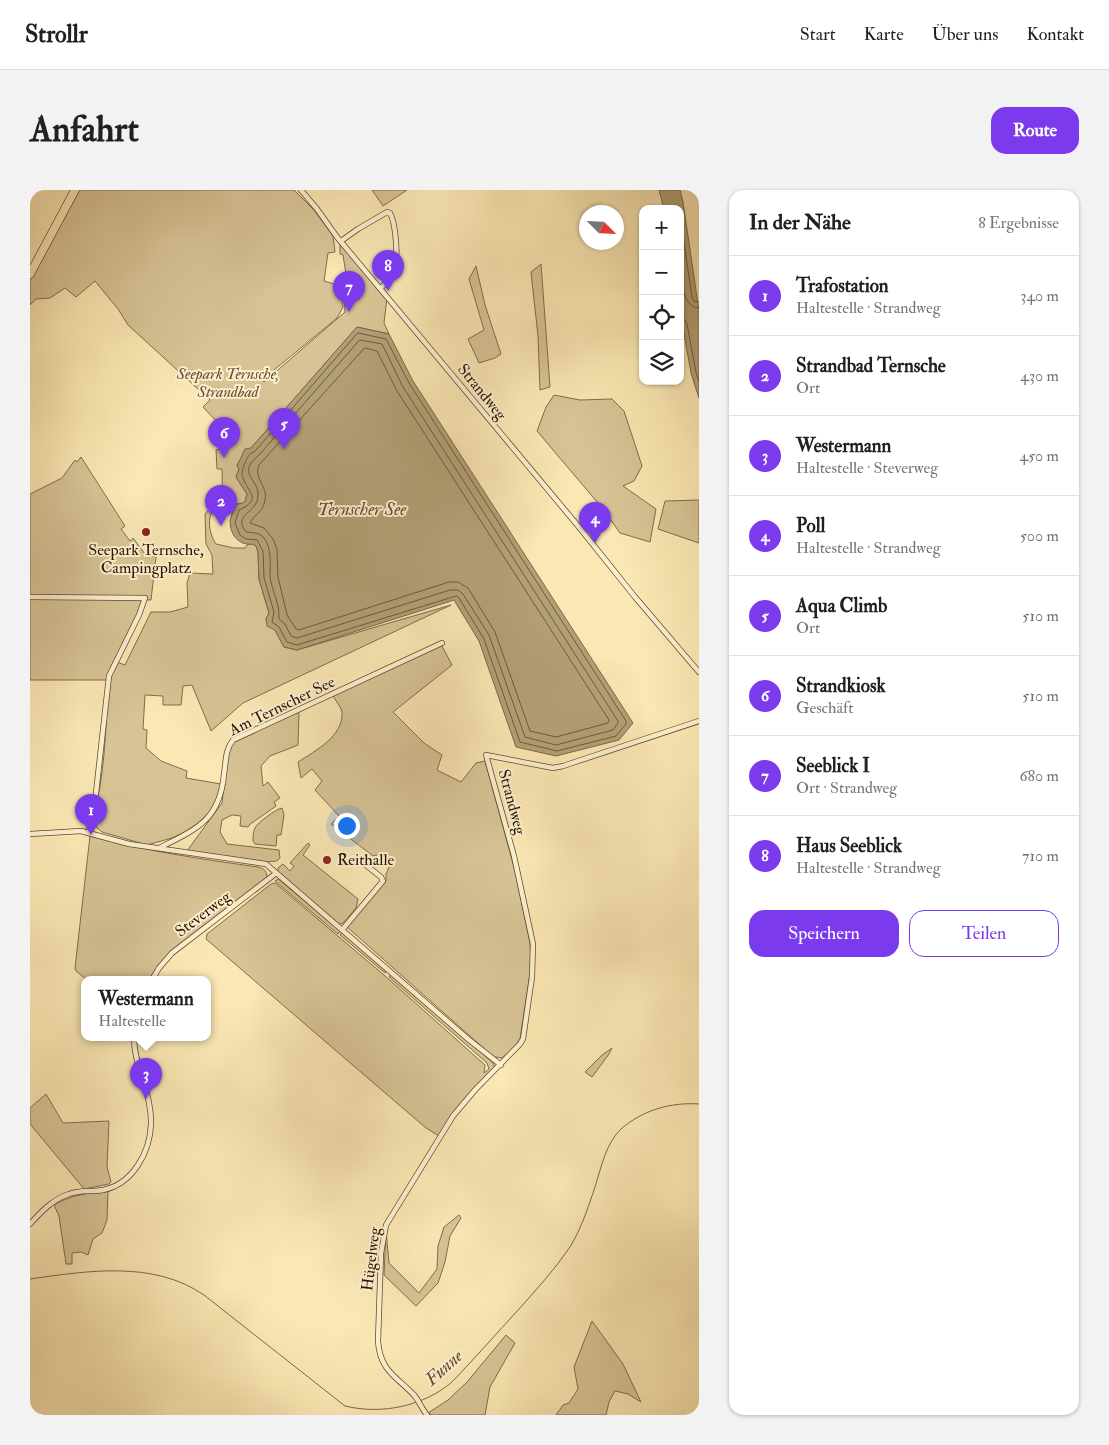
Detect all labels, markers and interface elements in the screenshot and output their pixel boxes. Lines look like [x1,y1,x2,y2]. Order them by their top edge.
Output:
text: Strollr [25,19,88,50]
text: Start [800,23,836,46]
text: Karte [864,23,904,46]
text: Über uns [932,23,998,46]
text: Kontakt [1026,23,1084,46]
button: Route [991,107,1079,154]
text: Anfahrt [30,108,139,152]
north arrow [579,205,624,250]
map controls [639,205,684,385]
button: + [639,205,684,250]
text: In der Nähe [749,209,851,236]
text: 8 Ergebnisse [978,213,1059,233]
pin: 8 [372,250,404,291]
button: − [639,250,684,295]
pin: 7 [333,271,365,312]
text: Trafostation [796,274,889,298]
text: 1 [762,286,768,306]
text: 340 m [1020,286,1059,306]
button: locate [639,295,684,340]
text: Haltestelle · Strandweg [796,298,941,318]
button: layers [639,340,684,385]
text: Strandbad Ternsche [796,354,946,378]
street label: Strandweg [453,360,512,425]
park label: Seepark Ternsche, Strandbad [176,364,279,402]
text: 2 [761,366,769,386]
text: 430 m [1020,366,1059,386]
text: Ort [796,378,820,398]
pin: 5 [268,408,300,449]
pin: 6 [208,417,240,458]
text: Westermann [796,434,891,458]
text: 3 [762,446,768,466]
text: 450 m [1020,446,1059,466]
text: Haltestelle · Steverweg [796,458,938,478]
pin: 2 [205,485,237,526]
water label: Ternscher See [318,498,407,521]
pin: 4 [579,502,611,543]
text: Poll [796,514,825,538]
marker: Seepark Ternsche, Campingplatz [140,526,152,538]
text: 4 [761,526,769,546]
text: 500 m [1020,526,1059,546]
text: Haltestelle · Strandweg [796,538,941,558]
place label: Seepark Ternsche, Campingplatz [88,540,204,579]
text: Aqua Climb [796,594,887,618]
text: 5 [761,606,769,626]
text: 510 m [1022,606,1059,626]
text: Ort [796,618,820,638]
street label: Am Ternscher See [225,672,338,741]
text: Strandkiosk [796,674,886,698]
text: 6 [761,686,769,706]
text: 510 m [1022,686,1059,706]
text: Geschäft [796,698,853,718]
text: Seeblick I [796,754,870,778]
text: 7 [761,766,769,786]
text: 680 m [1019,766,1059,786]
street label: Strandweg [494,767,531,838]
text: Ort · Strandweg [796,778,897,798]
pin: 1 [75,794,107,835]
your location [334,813,360,839]
text: Haus Seeblick [796,834,902,858]
text: 8 [761,846,769,866]
text: 710 m [1022,846,1059,866]
place label: Reithalle [337,850,394,870]
marker: Reithalle [321,854,333,866]
text: Haltestelle · Strandweg [796,858,941,878]
street label: Steverweg [171,886,236,941]
button: Speichern [749,910,899,957]
button: Teilen [909,910,1059,957]
popup [81,976,211,1041]
text: Westermann [98,987,194,1011]
text: Haltestelle [98,1011,166,1031]
pin: 3 [130,1058,162,1099]
street label: Hügelweg [357,1225,385,1292]
water label: Funne [420,1344,468,1392]

